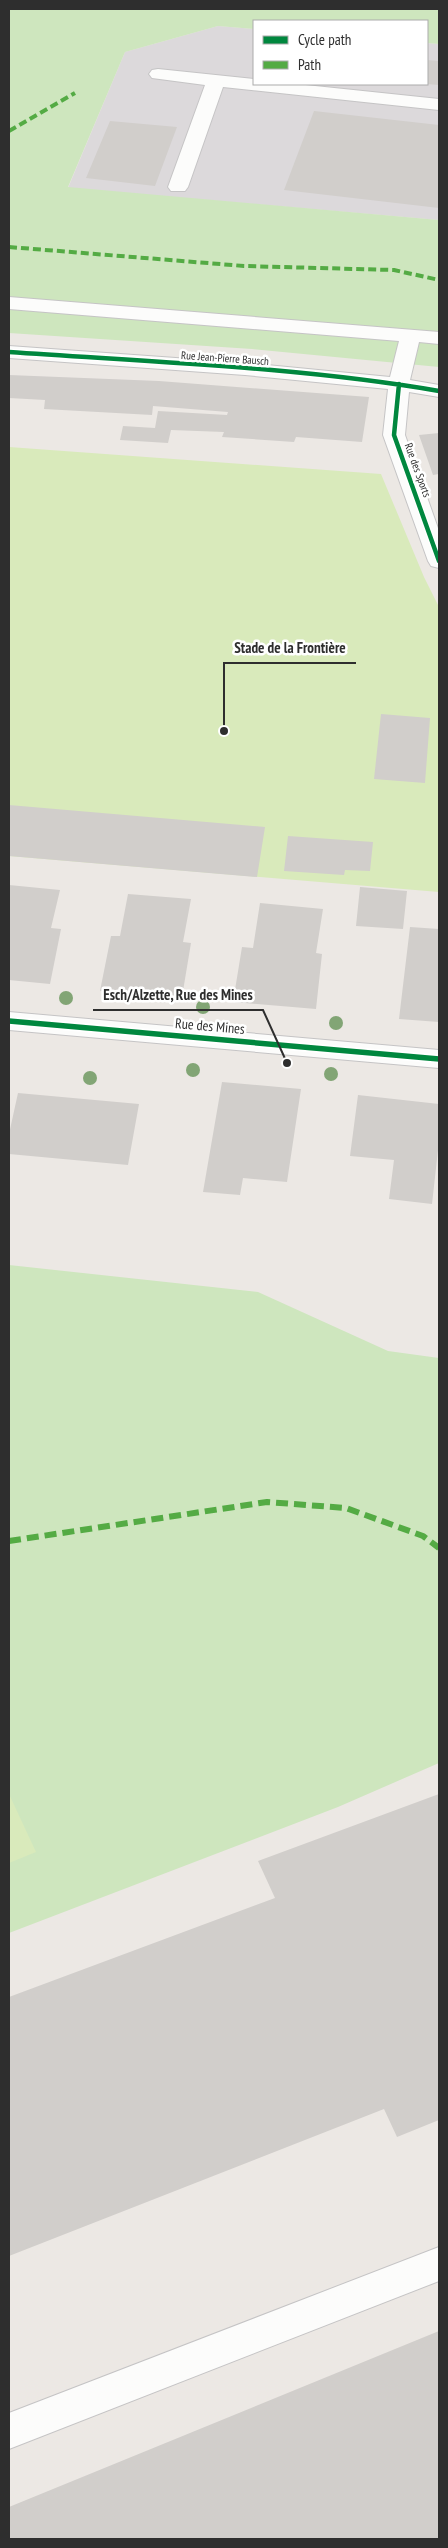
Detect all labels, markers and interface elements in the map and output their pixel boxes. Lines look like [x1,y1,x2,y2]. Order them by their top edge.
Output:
legend [253,20,428,85]
text: Cycle path [298,30,351,49]
text: Path [298,55,321,74]
street label: Rue Jean-Pierre Bausch [181,348,270,368]
street label: Rue des Sports [402,441,434,499]
callout: Stade de la Frontière [224,633,356,663]
text: Stade de la Frontière [234,638,346,657]
callout: Esch/Alzette, Rue des Mines [93,980,263,1010]
text: Esch/Alzette, Rue des Mines [103,985,253,1004]
street label: Rue des Mines [174,1014,246,1038]

